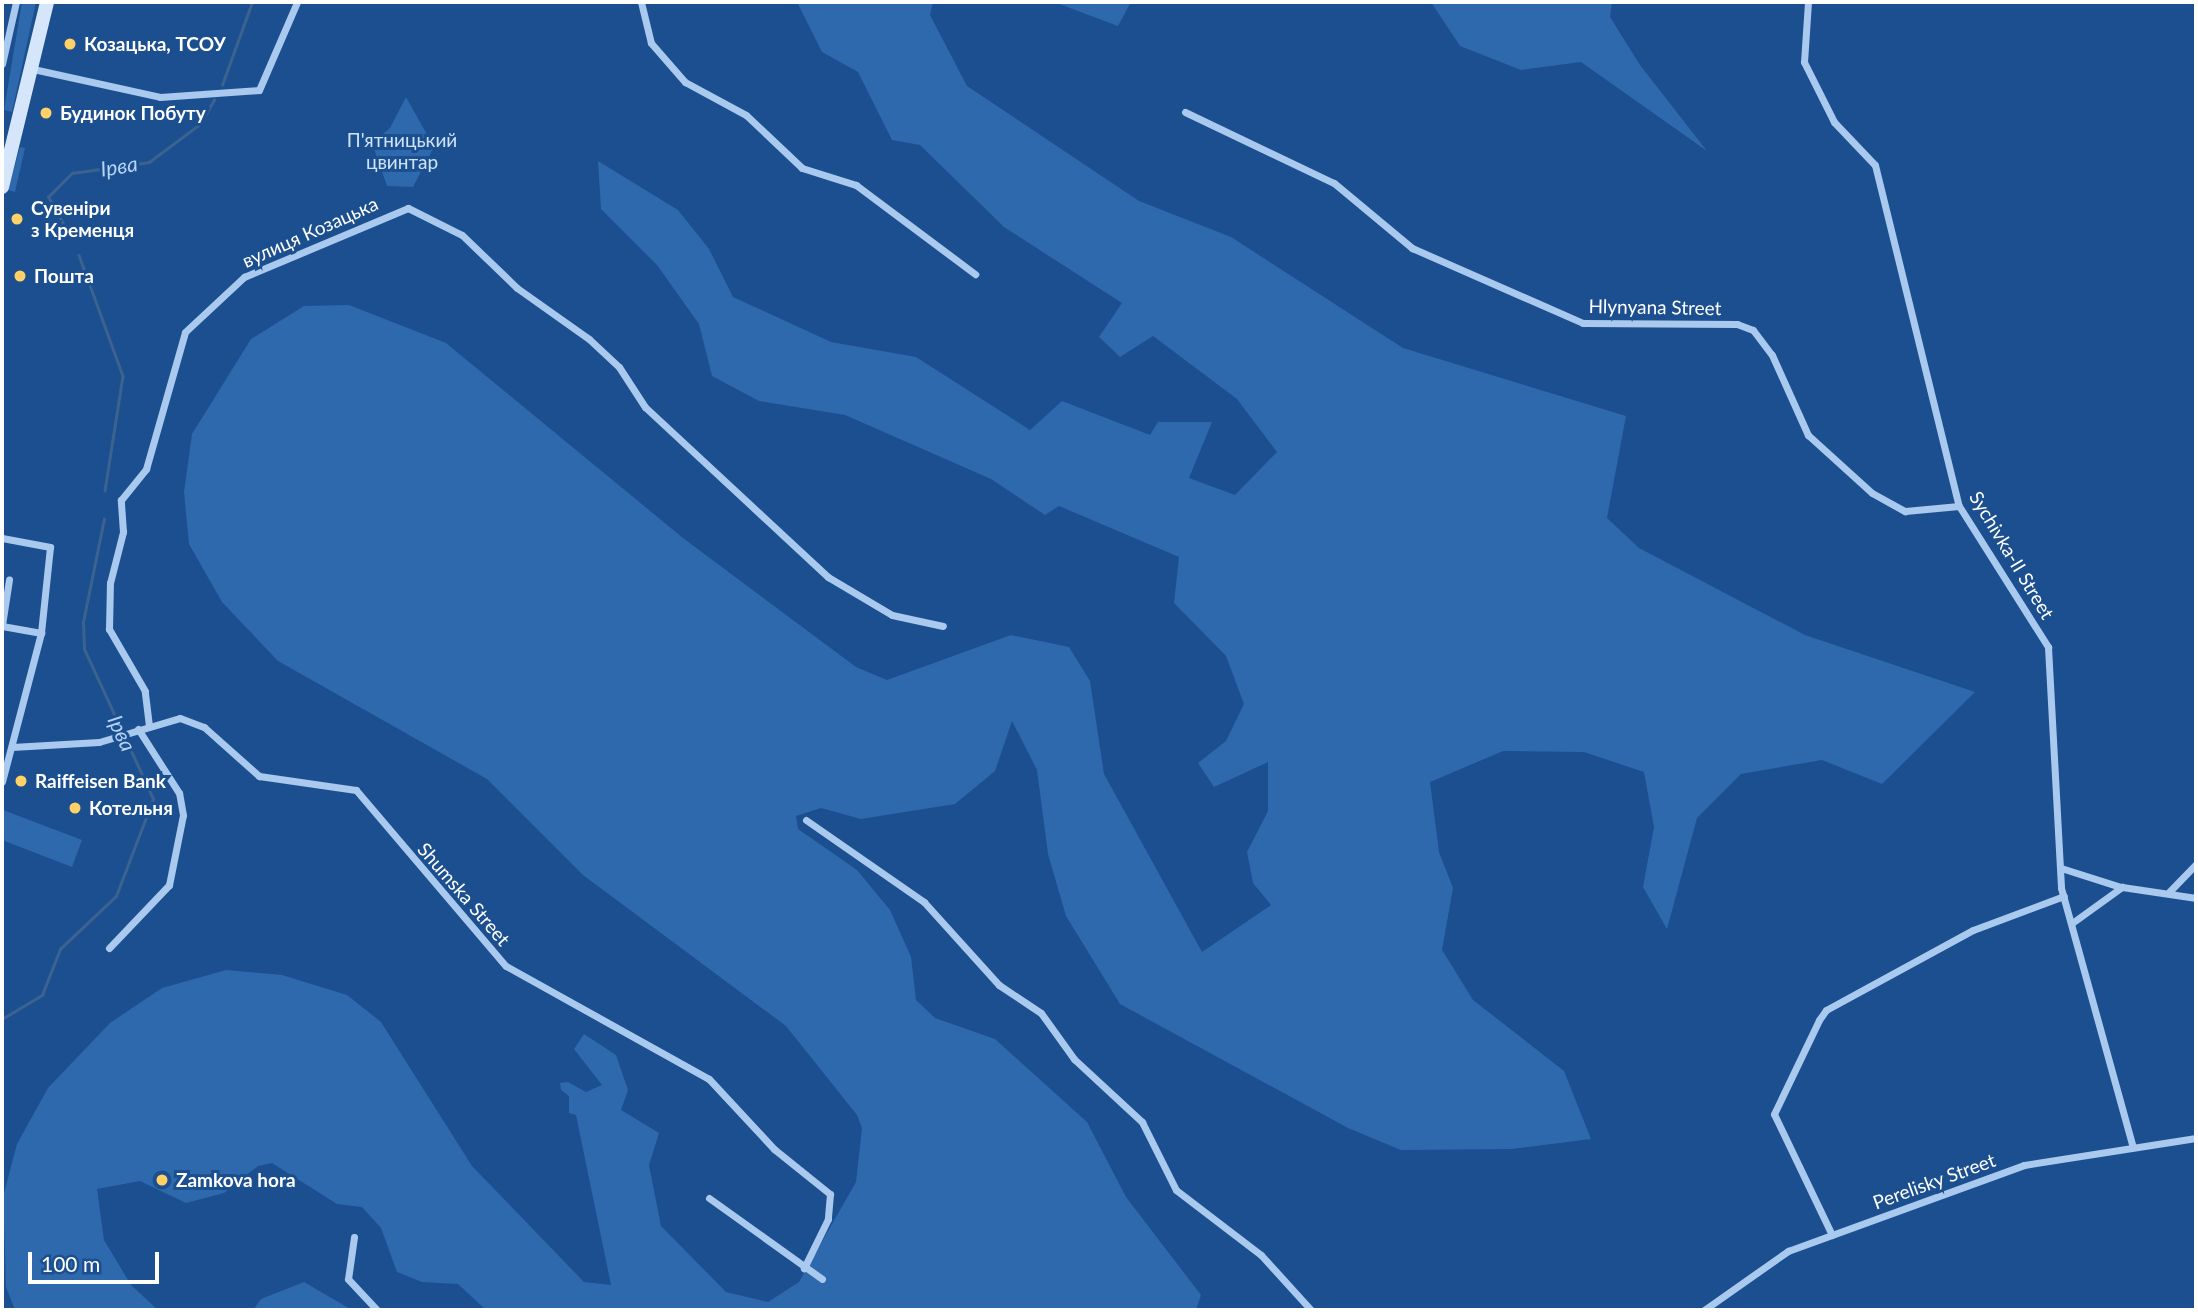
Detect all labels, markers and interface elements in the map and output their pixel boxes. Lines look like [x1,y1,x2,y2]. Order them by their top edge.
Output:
place label: Козацька, ТСОУ [84,33,226,55]
marker: Козацька, ТСОУ [62,36,78,52]
place label: Будинок Побуту [60,102,206,124]
marker: Будинок Побуту [38,105,54,121]
park label: П'ятницький цвинтар [347,129,457,173]
water label: Ірва [99,151,139,181]
street label: вулиця Козацька [239,192,381,272]
place label: Сувеніри з Кременця [31,197,134,241]
marker: Сувеніри з Кременця [9,211,25,227]
place label: Пошта [34,265,94,287]
marker: Пошта [12,268,28,284]
street label: Hlynyana Street [1588,294,1722,320]
street label: Sychivka-II Street [1965,487,2059,623]
water label: Ірва [103,711,141,755]
place label: Raiffeisen Bank [35,770,166,792]
marker: Raiffeisen Bank [13,773,29,789]
place label: Котельня [89,797,173,819]
marker: Котельня [67,800,83,816]
street label: Shumska Street [413,838,515,950]
street label: Perelisky Street [1869,1148,1999,1214]
place label: Zamkova hora [176,1169,296,1191]
marker: Zamkova hora [154,1172,170,1188]
scale bar [32,1238,163,1282]
text: 100 m [41,1251,100,1276]

